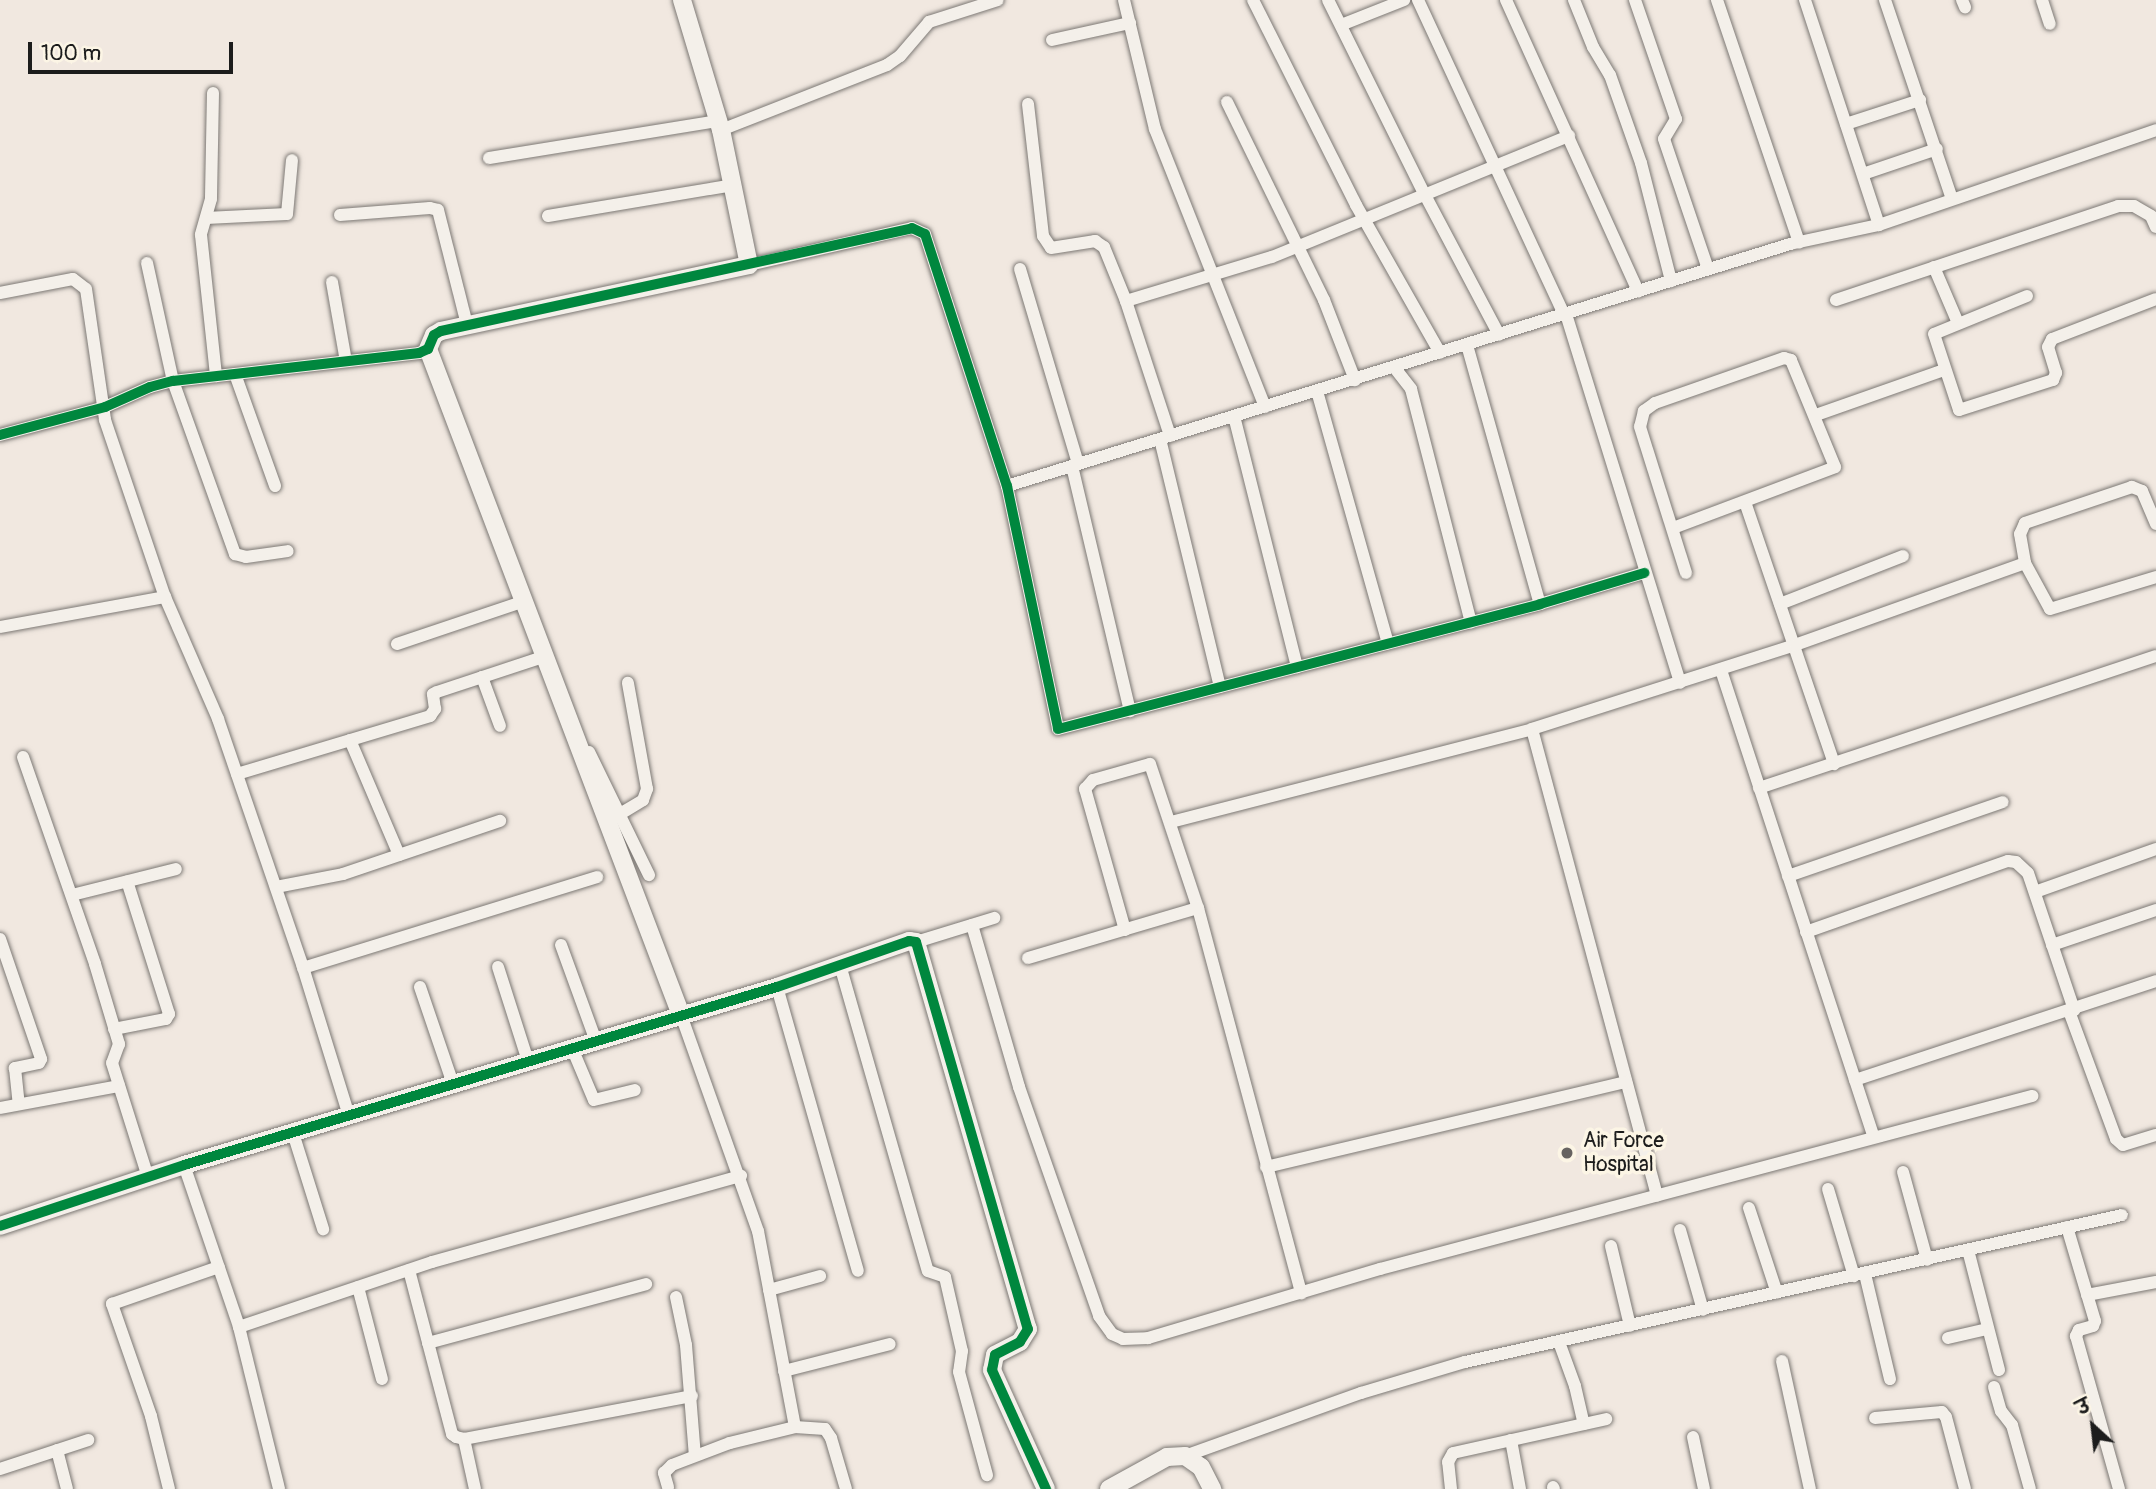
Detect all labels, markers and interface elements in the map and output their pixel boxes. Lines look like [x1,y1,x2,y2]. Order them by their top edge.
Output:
scale bar [32,28,236,72]
text: 100 m [41,40,101,67]
place label: Air Force Hospital [1583,1128,1664,1178]
marker: Air Force Hospital [1557,1143,1577,1163]
north arrow [2058,1391,2128,1461]
text: उ [2072,1394,2095,1421]

